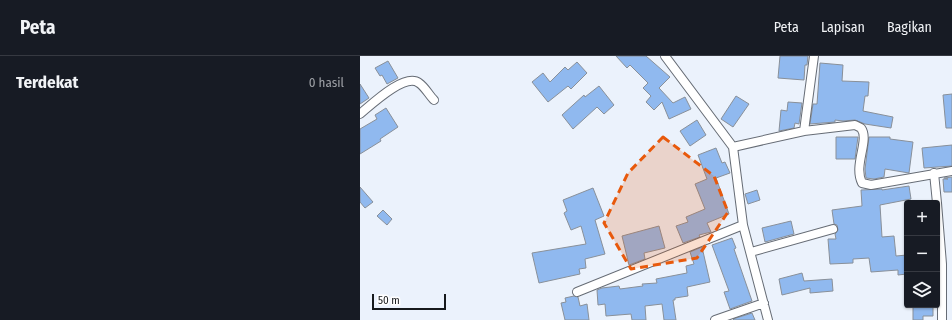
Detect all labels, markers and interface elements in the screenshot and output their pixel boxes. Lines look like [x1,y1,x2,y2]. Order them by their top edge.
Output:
text: Peta [20,16,55,39]
text: Peta [774,19,799,36]
text: Lapisan [821,19,865,36]
text: Bagikan [887,19,932,36]
text: Terdekat [16,72,78,93]
text: 0 hasil [309,75,344,90]
map controls [904,200,940,308]
button: + [904,200,940,236]
button: − [904,236,940,272]
button: layers [904,272,940,308]
scale bar [372,292,446,311]
text: 50 m [378,294,400,307]

